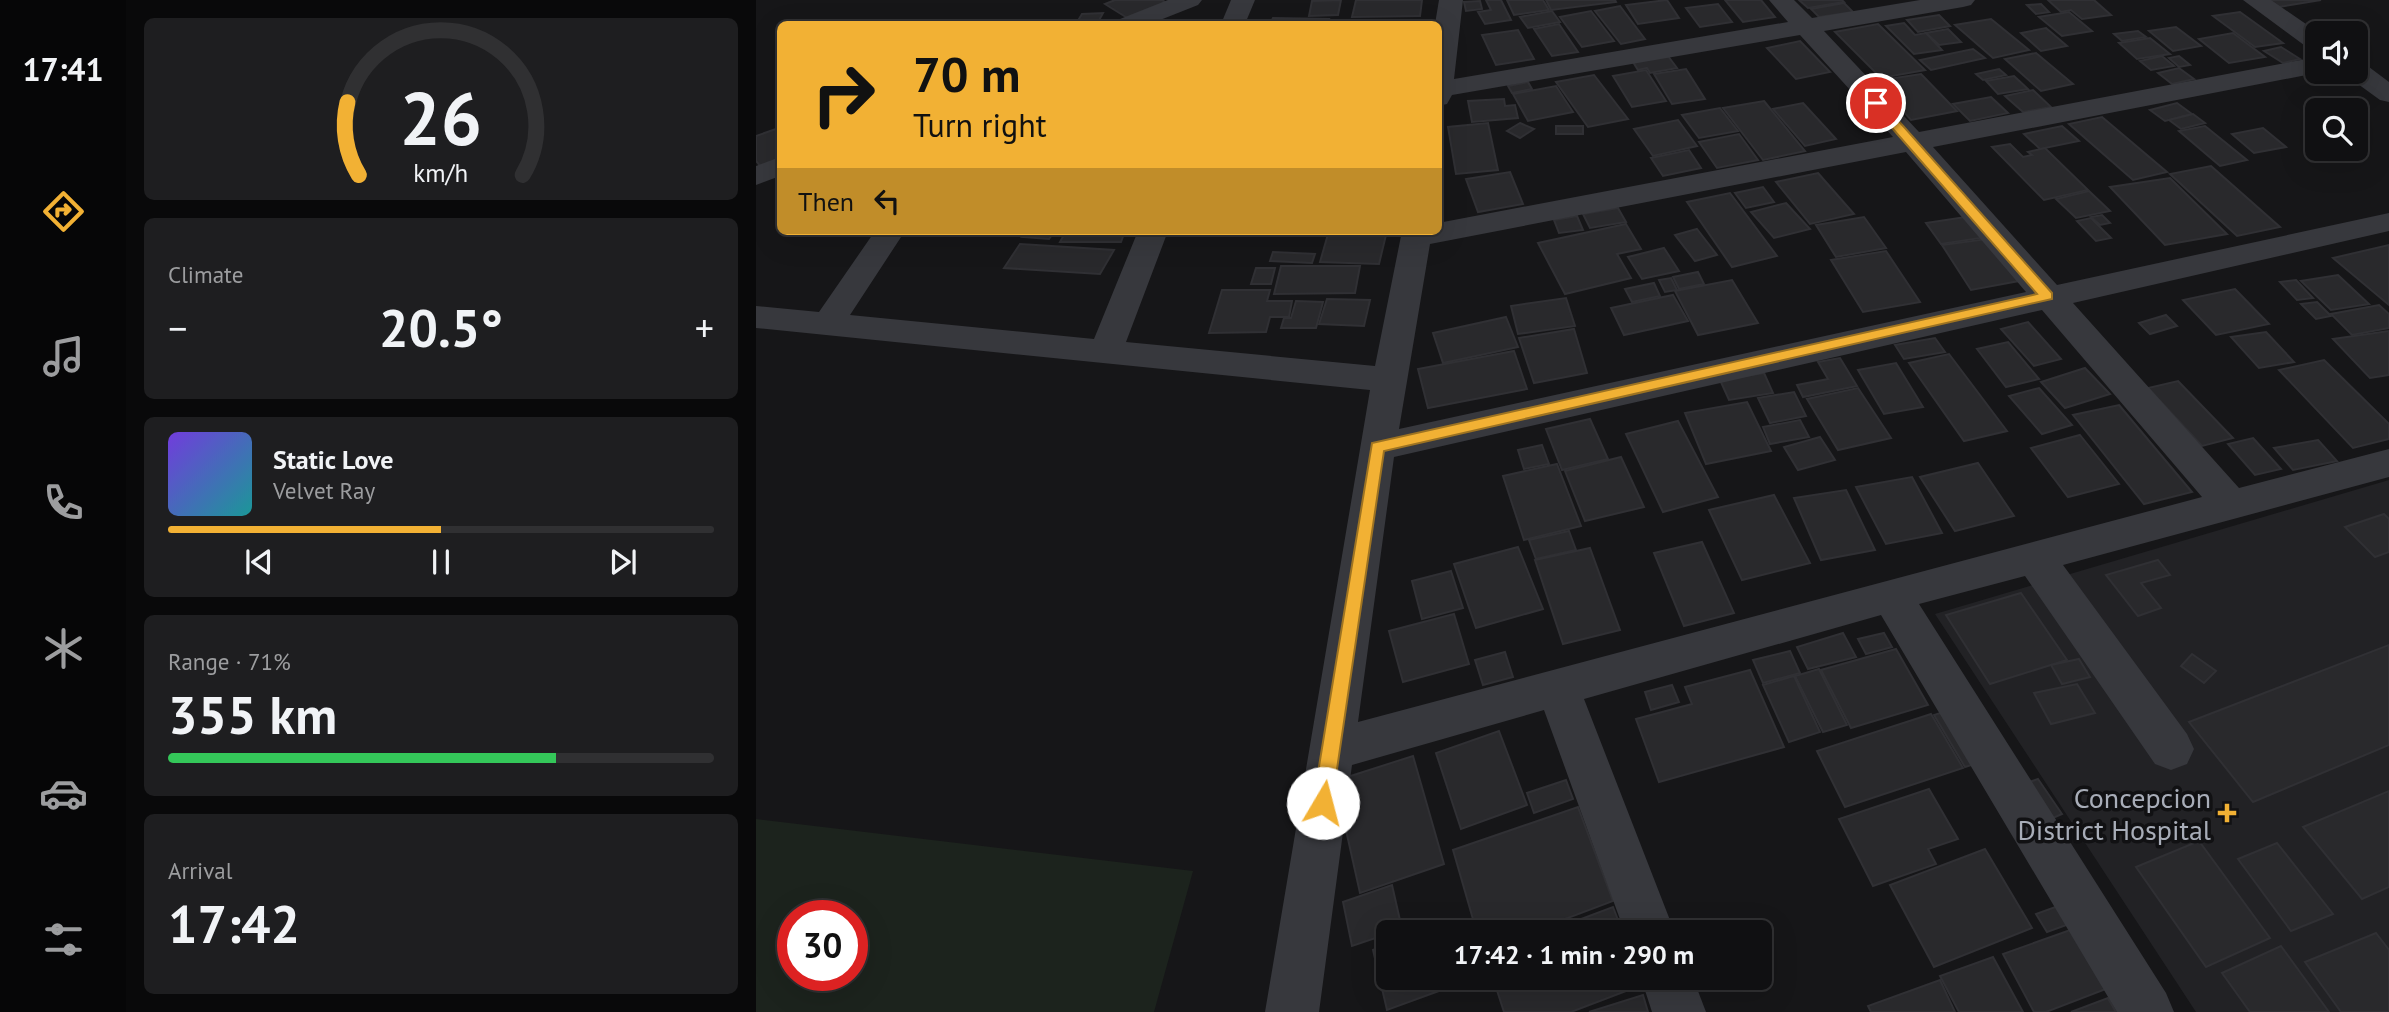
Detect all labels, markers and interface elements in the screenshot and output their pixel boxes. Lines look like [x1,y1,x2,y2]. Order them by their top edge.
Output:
map controls [2305,21,2368,161]
button: sound [2305,21,2368,84]
text: 70 m [913,42,1020,106]
text: 17:41 [22,48,104,90]
icon: right [798,49,889,140]
text: 26 [400,71,482,165]
pin [1846,73,1906,133]
icon: arrive [1857,84,1895,122]
button: search [2305,98,2368,161]
text: Turn right [913,104,1047,146]
text: km/h [414,157,468,189]
icon: left [868,182,906,220]
text: Then [798,185,854,218]
icon: directions [39,187,88,236]
text: Climate [168,260,243,289]
text: 20.5° [379,294,503,361]
text: − [168,303,187,352]
text: + [695,303,714,352]
icon: music [39,332,88,381]
text: Static Love [273,443,394,476]
text: Velvet Ray [273,476,375,505]
icon: phone [39,478,88,527]
icon: previous [240,543,278,581]
icon: pause [422,543,460,581]
icon: next [604,543,642,581]
icon: climate [39,624,88,673]
text: Range · 71% [168,647,291,676]
text: 355 km [168,681,337,748]
position arrow [1286,766,1360,840]
icon: car [39,769,88,818]
place label: Concepcion District Hospital [2017,779,2211,848]
marker: Concepcion District Hospital [2217,803,2237,823]
text: Arrival [168,856,232,885]
text: 17:42 [168,890,300,957]
speed limit sign: 30 [777,900,868,991]
icon: filters [39,915,88,964]
text: 17:42 · 1 min · 290 m [1454,938,1694,971]

